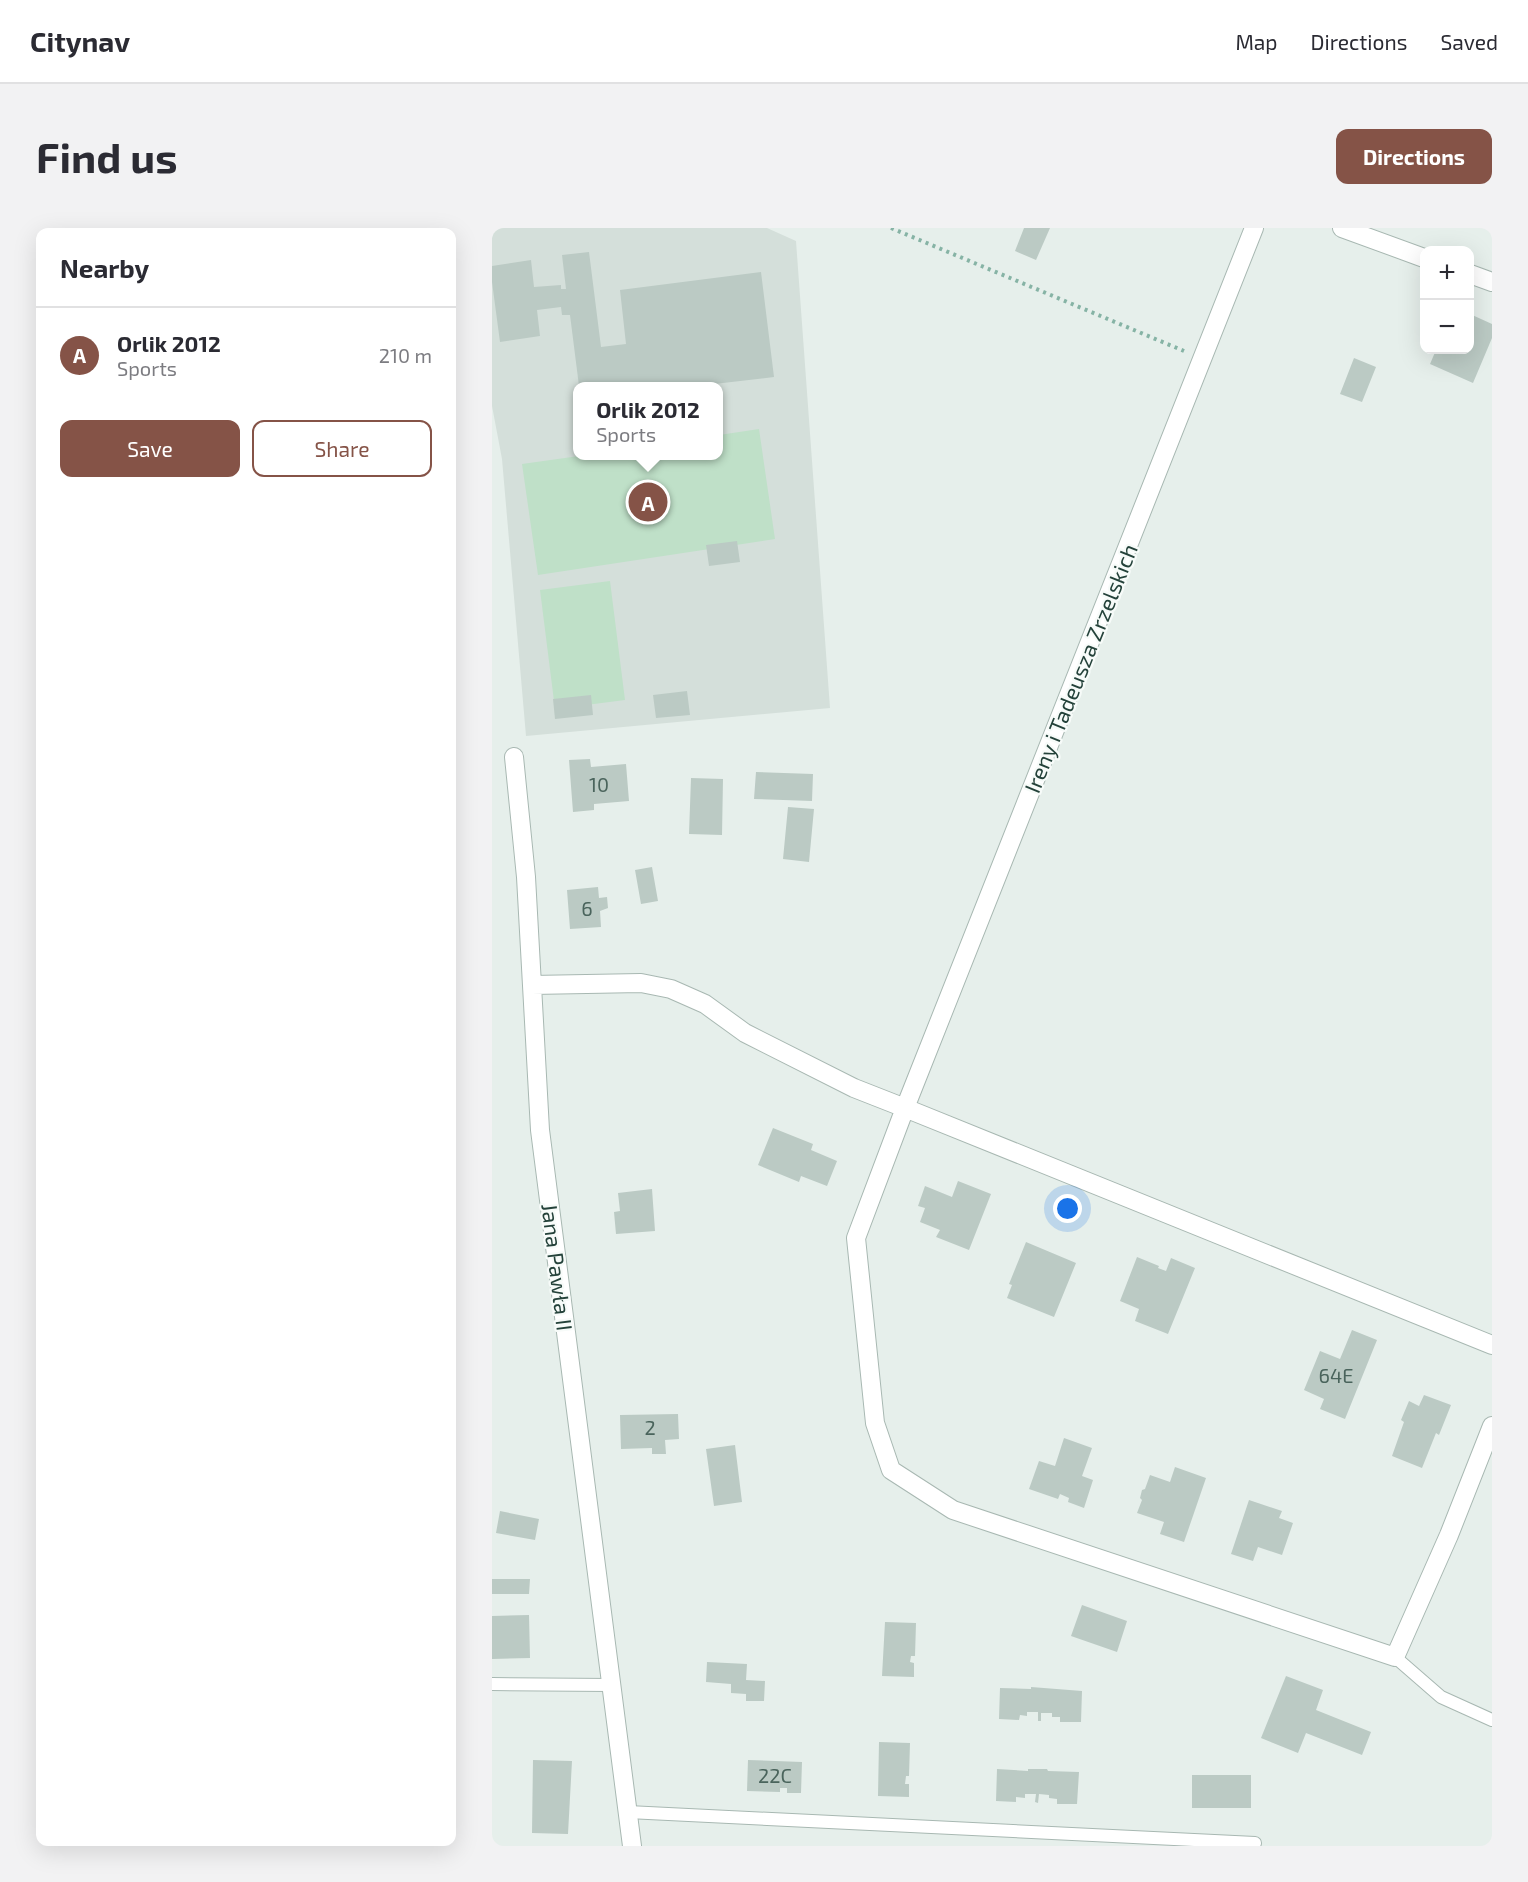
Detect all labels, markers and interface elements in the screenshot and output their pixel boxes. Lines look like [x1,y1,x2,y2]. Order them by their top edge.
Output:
text: Citynav [30,24,130,58]
text: Map [1235,29,1278,54]
text: Directions [1311,29,1407,54]
text: Saved [1440,29,1498,54]
button: Directions [1336,129,1492,184]
text: Find us [36,131,178,181]
map controls [1420,246,1474,354]
button: + [1420,246,1474,300]
text: Nearby [60,252,149,283]
button: − [1420,300,1474,354]
text: Orlik 2012 [117,330,221,356]
text: A [73,343,86,367]
text: 210 m [379,343,432,367]
text: Sports [117,356,177,380]
popup [573,382,723,460]
text: Orlik 2012 [596,396,700,422]
button: Save [60,420,240,477]
button: Share [252,420,432,477]
text: Sports [596,422,656,446]
pin: A [628,480,668,524]
street label: Ireny i Tadeusza Zrzelskich [1018,540,1142,796]
house number: 10 [589,772,609,796]
house number: 6 [581,896,593,920]
your location [1053,1194,1082,1223]
street label: Jana Pawła II [537,1202,579,1332]
house number: 64E [1319,1363,1353,1387]
house number: 2 [644,1415,656,1439]
house number: 22C [758,1763,792,1787]

